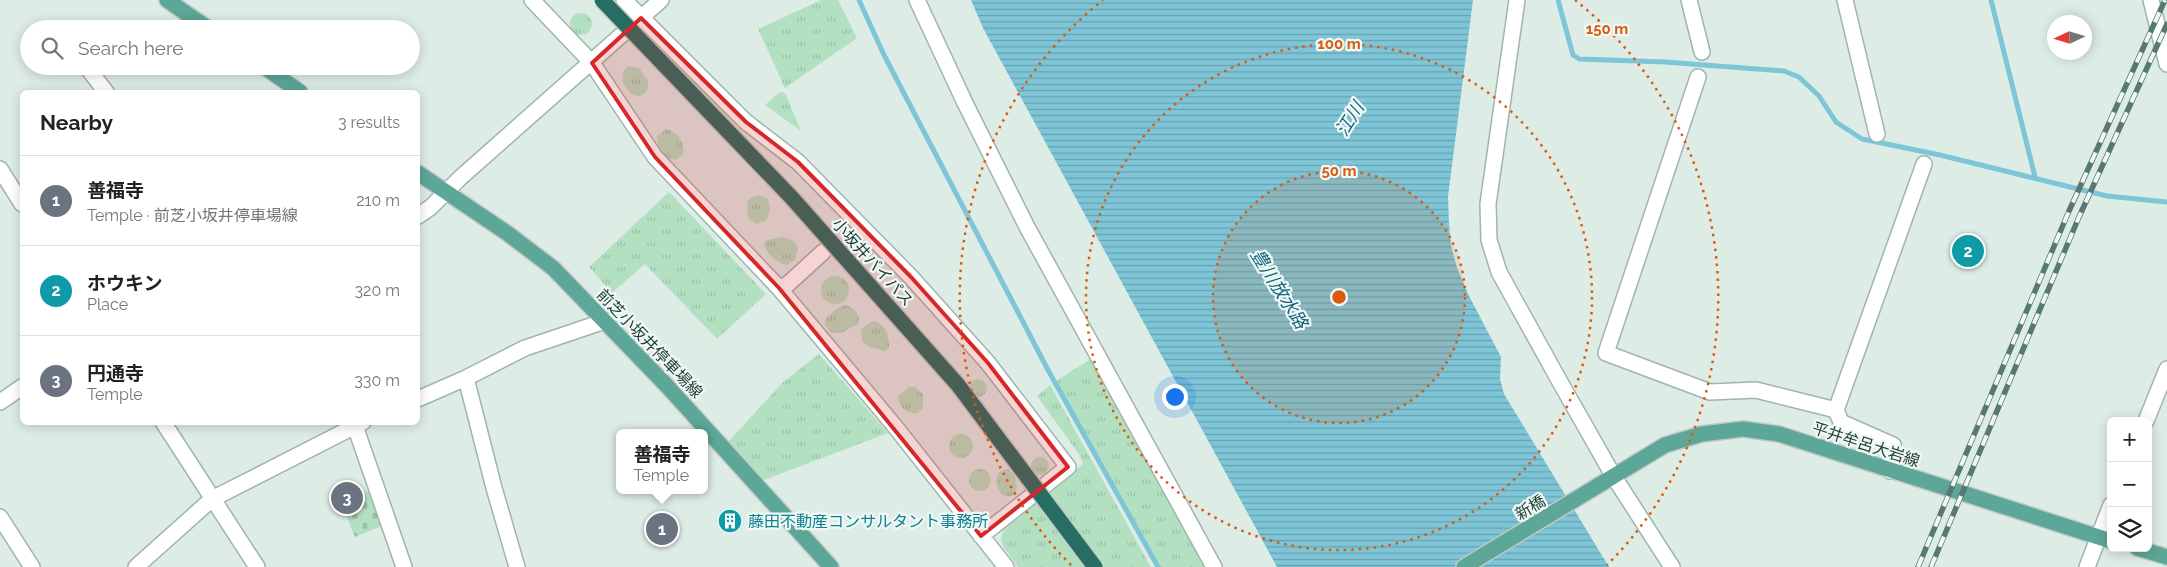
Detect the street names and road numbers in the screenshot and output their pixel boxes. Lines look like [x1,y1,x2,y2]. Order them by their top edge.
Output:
street label: 小坂井バイパス [828,214,917,310]
street label: 前芝小坂井停車場線 [593,285,706,402]
street label: 平井牟呂大岩線 [1810,418,1922,471]
street label: 新橋 [1512,491,1549,524]

